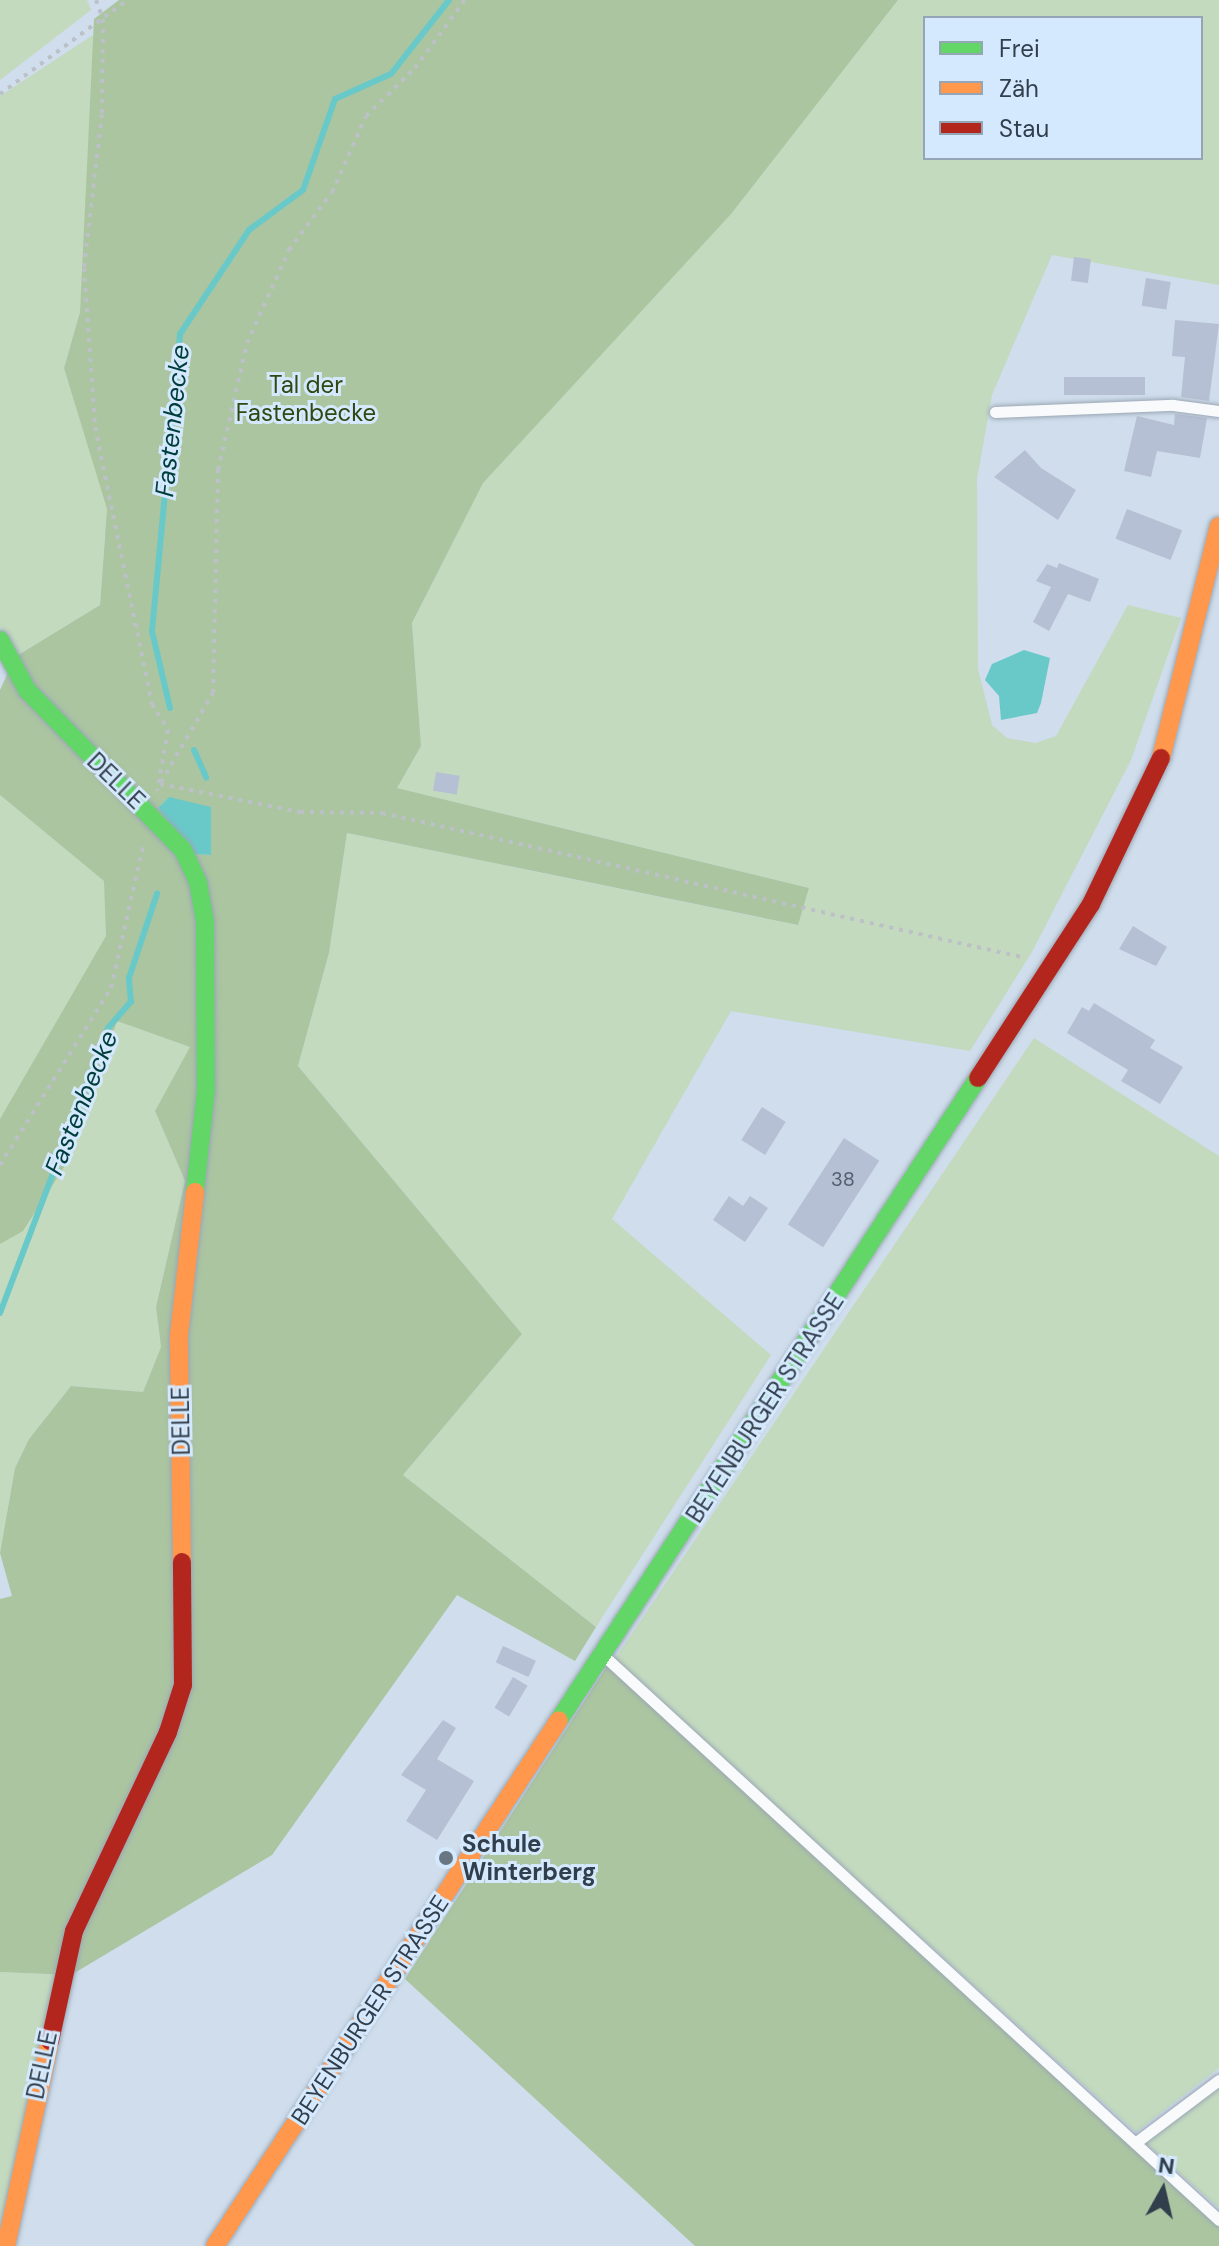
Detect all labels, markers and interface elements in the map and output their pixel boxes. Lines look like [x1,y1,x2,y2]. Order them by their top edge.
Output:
legend [923,16,1203,160]
text: Frei [999,33,1040,64]
text: Zäh [999,73,1039,104]
text: Stau [999,113,1049,144]
water label: Fastenbecke [149,343,197,499]
park label: Tal der Fastenbecke [236,371,376,427]
street label: DELLE [81,747,151,815]
water label: Fastenbecke [39,1026,125,1180]
house number: 38 [831,1167,855,1191]
street label: BEYENBURGER STRASSE [680,1288,850,1528]
street label: DELLE [166,1386,196,1456]
place label: Schule Winterberg [462,1830,596,1886]
marker: Schule Winterberg [437,1849,455,1867]
street label: BEYENBURGER STRASSE [285,1890,455,2130]
street label: DELLE [21,2028,63,2102]
north arrow [1123,2150,1203,2230]
text: N [1156,2150,1176,2181]

